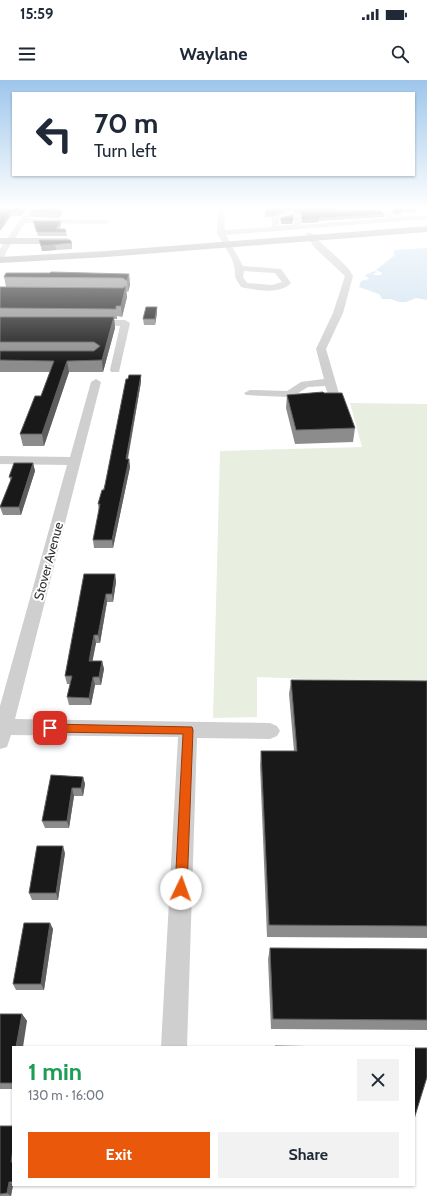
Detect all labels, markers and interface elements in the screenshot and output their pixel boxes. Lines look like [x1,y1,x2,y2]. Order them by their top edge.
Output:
text: 15:59 [20,5,53,23]
icon: menu [16,43,38,65]
text: Waylane [180,43,247,65]
icon: search [389,43,411,65]
text: 70 m [94,106,158,140]
icon: left [28,108,80,160]
text: Turn left [94,140,157,162]
street label: Stover Avenue [30,520,66,602]
pin [33,711,67,745]
icon: arrive [39,717,61,739]
position arrow [160,868,202,910]
text: 1 min [28,1057,82,1086]
button: close [357,1059,399,1101]
text: 130 m · 16:00 [28,1087,104,1103]
button: Exit [28,1132,210,1178]
button: Share [218,1132,399,1178]

